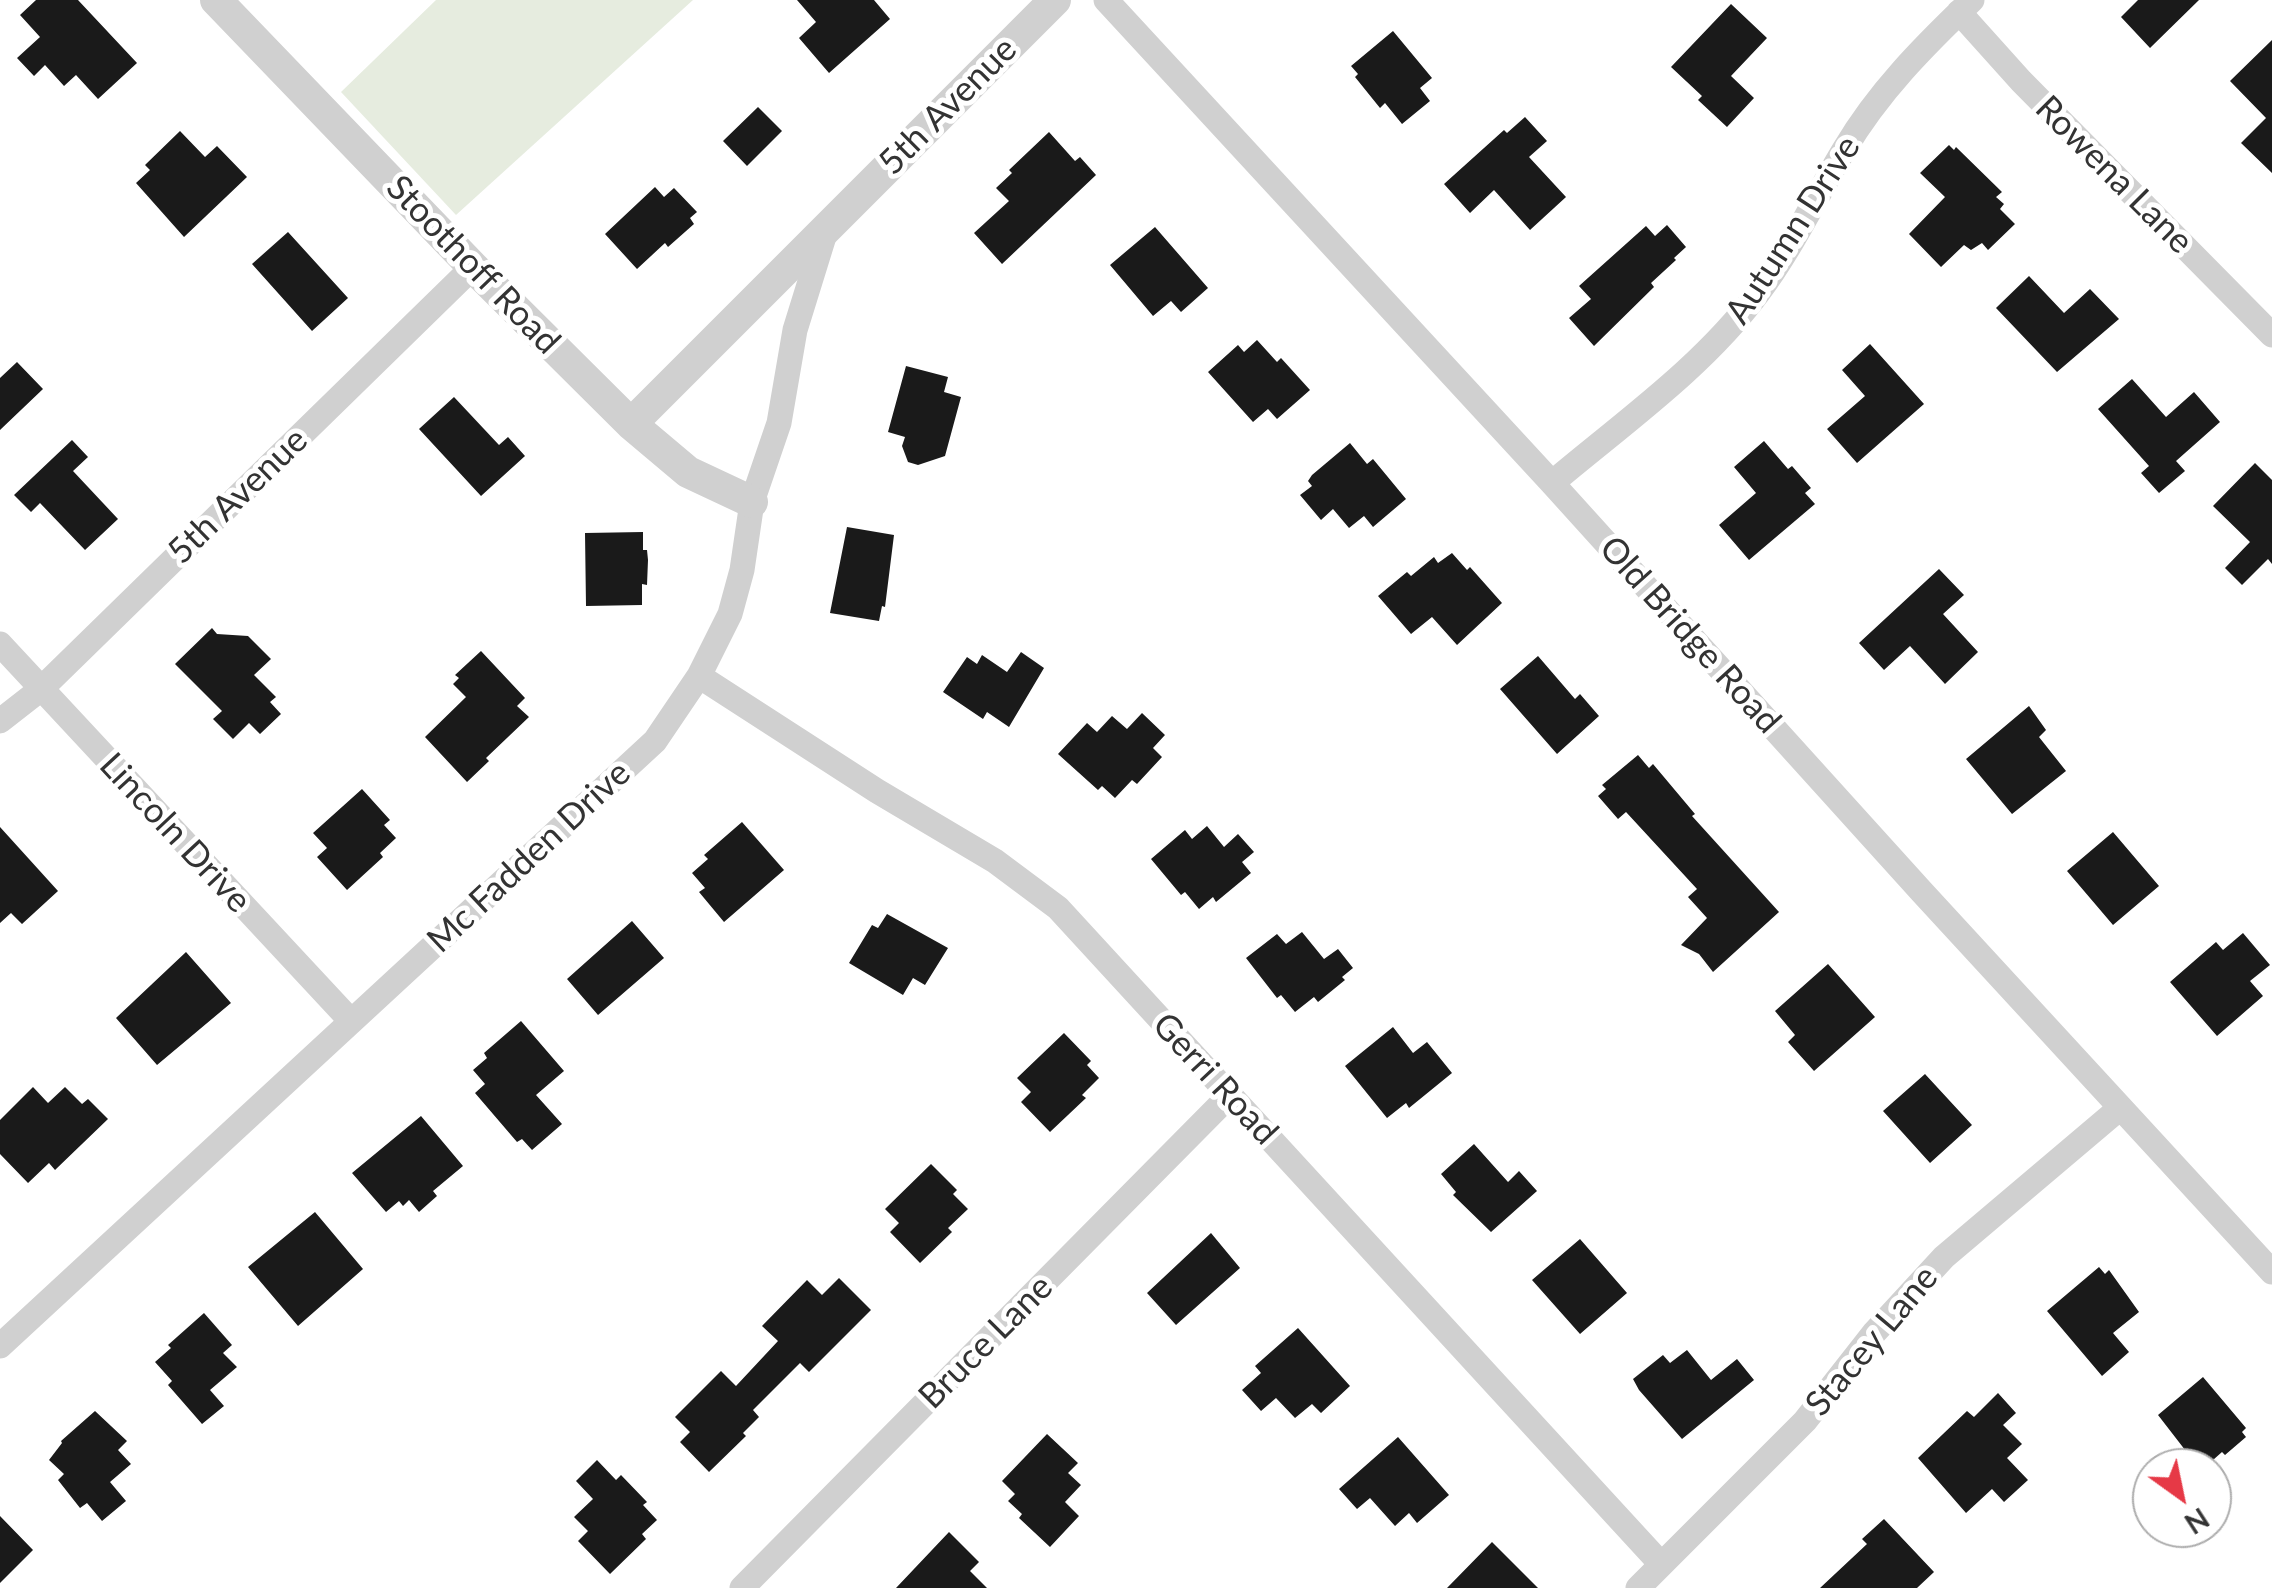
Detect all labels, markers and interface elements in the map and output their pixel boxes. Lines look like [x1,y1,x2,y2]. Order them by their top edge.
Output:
street label: 5th Avenue [870,28,1026,184]
street label: Rowena Lane [2027,88,2201,262]
street label: Autumn Drive [1717,128,1869,332]
street label: Stoothoff Road [378,167,568,363]
street label: 5th Avenue [160,419,316,573]
street label: Old Bridge Road [1591,528,1789,742]
street label: Lincoln Drive [91,745,259,921]
street label: Mc Fadden Drive [419,752,639,962]
street label: Gerri Road [1144,1005,1286,1153]
street label: Stacey Lane [1797,1257,1947,1425]
street label: Bruce Lane [910,1266,1062,1418]
north arrow [2132,1448,2232,1548]
text: N [2179,1501,2216,1542]

